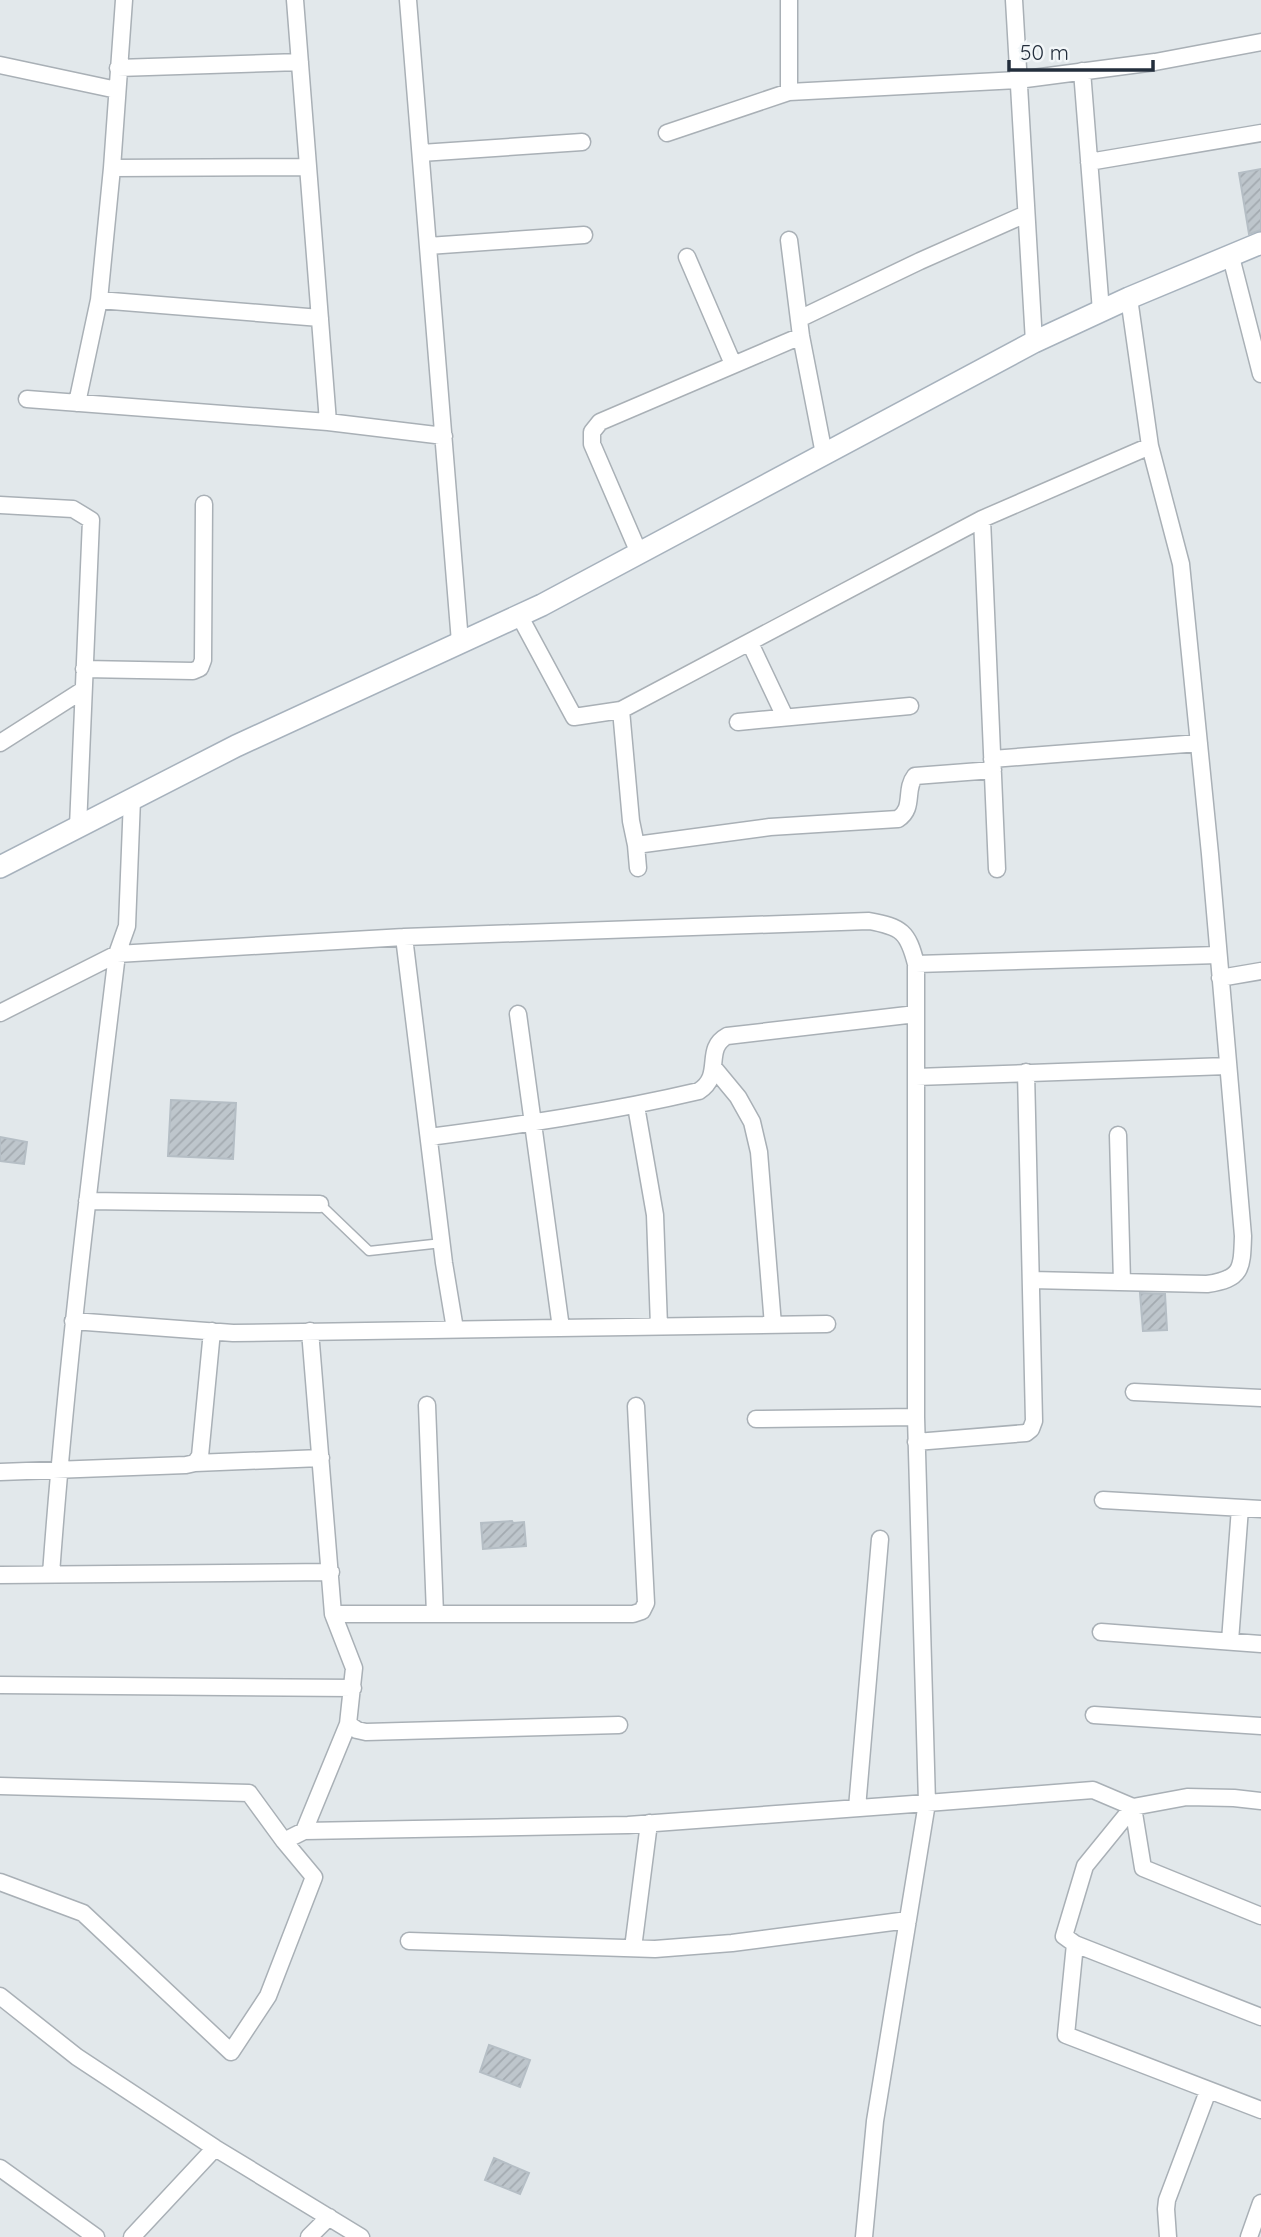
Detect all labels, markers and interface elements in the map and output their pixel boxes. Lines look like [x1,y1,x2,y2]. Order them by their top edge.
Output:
scale bar [1009,28,1152,72]
text: 50 m [1020,39,1069,65]

